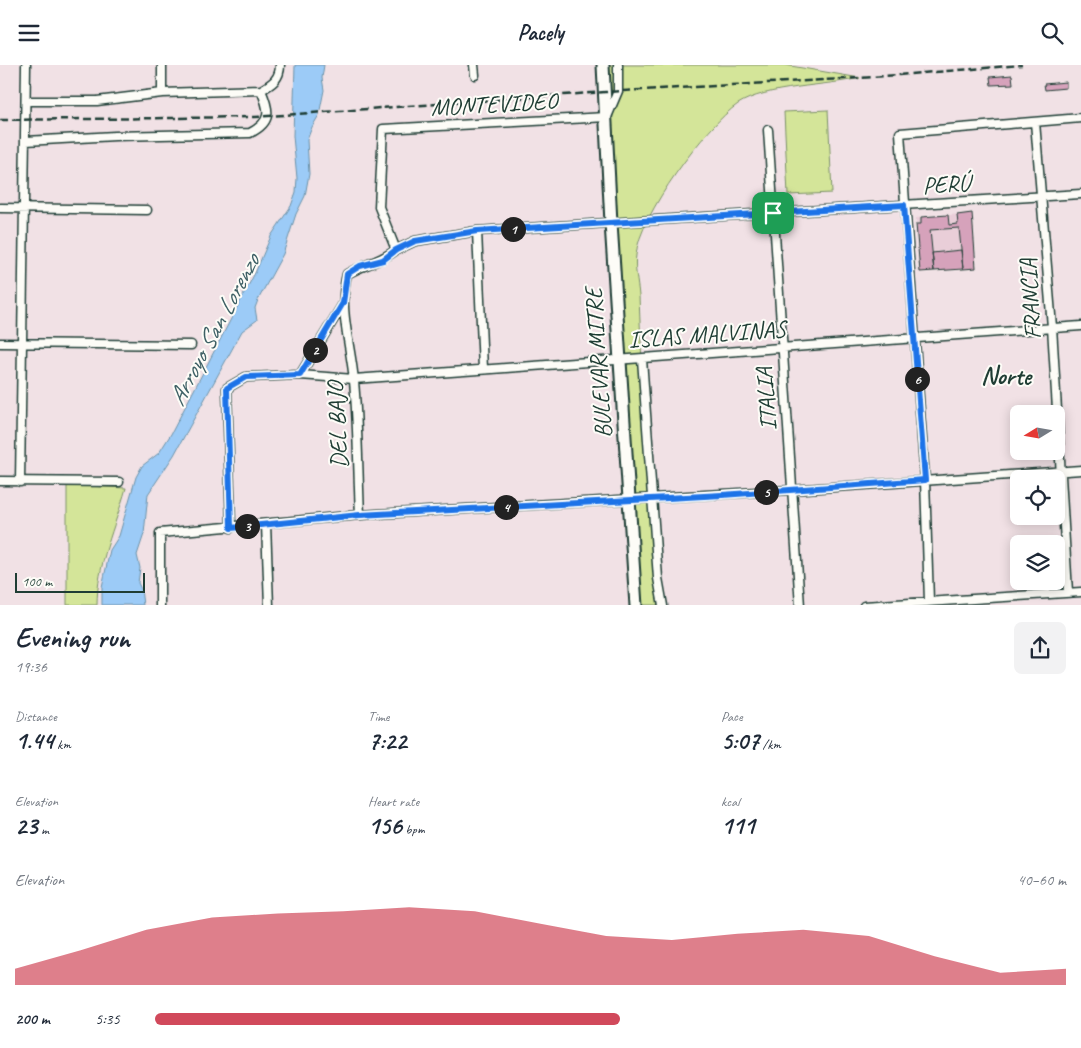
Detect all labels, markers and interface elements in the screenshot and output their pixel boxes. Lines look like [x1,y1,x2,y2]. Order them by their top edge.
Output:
icon: menu [15,19,43,47]
text: Pacely [517,19,564,47]
icon: search [1038,19,1066,47]
street label: MONTEVIDEO [430,86,560,122]
street label: PERÚ [921,167,975,201]
pin [752,192,794,234]
icon: arrive [759,199,787,227]
pin: 1 [500,217,526,241]
text: 1 [510,221,517,238]
water label: Arroyo San Lorenzo [161,246,269,411]
street label: FRANCIA [1012,257,1048,340]
street label: BULEVAR MITRE [578,284,618,439]
street label: ISLAS MALVINAS [627,313,790,354]
pin: 2 [302,337,328,363]
text: 2 [312,342,319,359]
district label: Norte [981,360,1033,392]
street label: ITALIA [749,366,783,432]
pin: 6 [904,367,930,391]
text: 6 [914,371,921,388]
street label: DEL BAJO [320,378,354,469]
north arrow [1010,405,1065,460]
map controls [1010,405,1065,590]
button: locate [1010,470,1065,525]
pin: 5 [754,479,778,505]
text: 5 [763,484,770,501]
pin: 4 [494,495,518,519]
text: 4 [503,499,510,516]
pin: 3 [234,513,260,539]
text: 3 [244,518,251,535]
button: layers [1010,535,1065,590]
scale bar [15,571,145,594]
text: 100 m [22,573,52,590]
text: Evening run [15,620,130,655]
button: share [1014,622,1066,674]
text: 19:36 [15,657,47,677]
text: Distance [15,708,57,725]
text: Time [368,708,389,725]
text: Pace [721,708,743,725]
text: 1.44 [15,725,54,757]
text: 7:22 [368,725,407,757]
text: 5:07 [721,725,759,757]
text: km [54,736,71,753]
text: /km [759,736,781,753]
text: Elevation [15,793,58,810]
text: Heart rate [368,793,419,810]
text: kcal [721,793,740,810]
text: 23 [15,810,38,842]
text: 156 [368,810,402,842]
text: 111 [721,810,755,842]
text: m [38,821,49,838]
text: bpm [402,821,425,838]
text: Elevation [15,870,64,890]
text: 40–60 m [1017,870,1066,890]
text: 200 m [15,1009,50,1029]
text: 5:35 [95,1009,120,1029]

